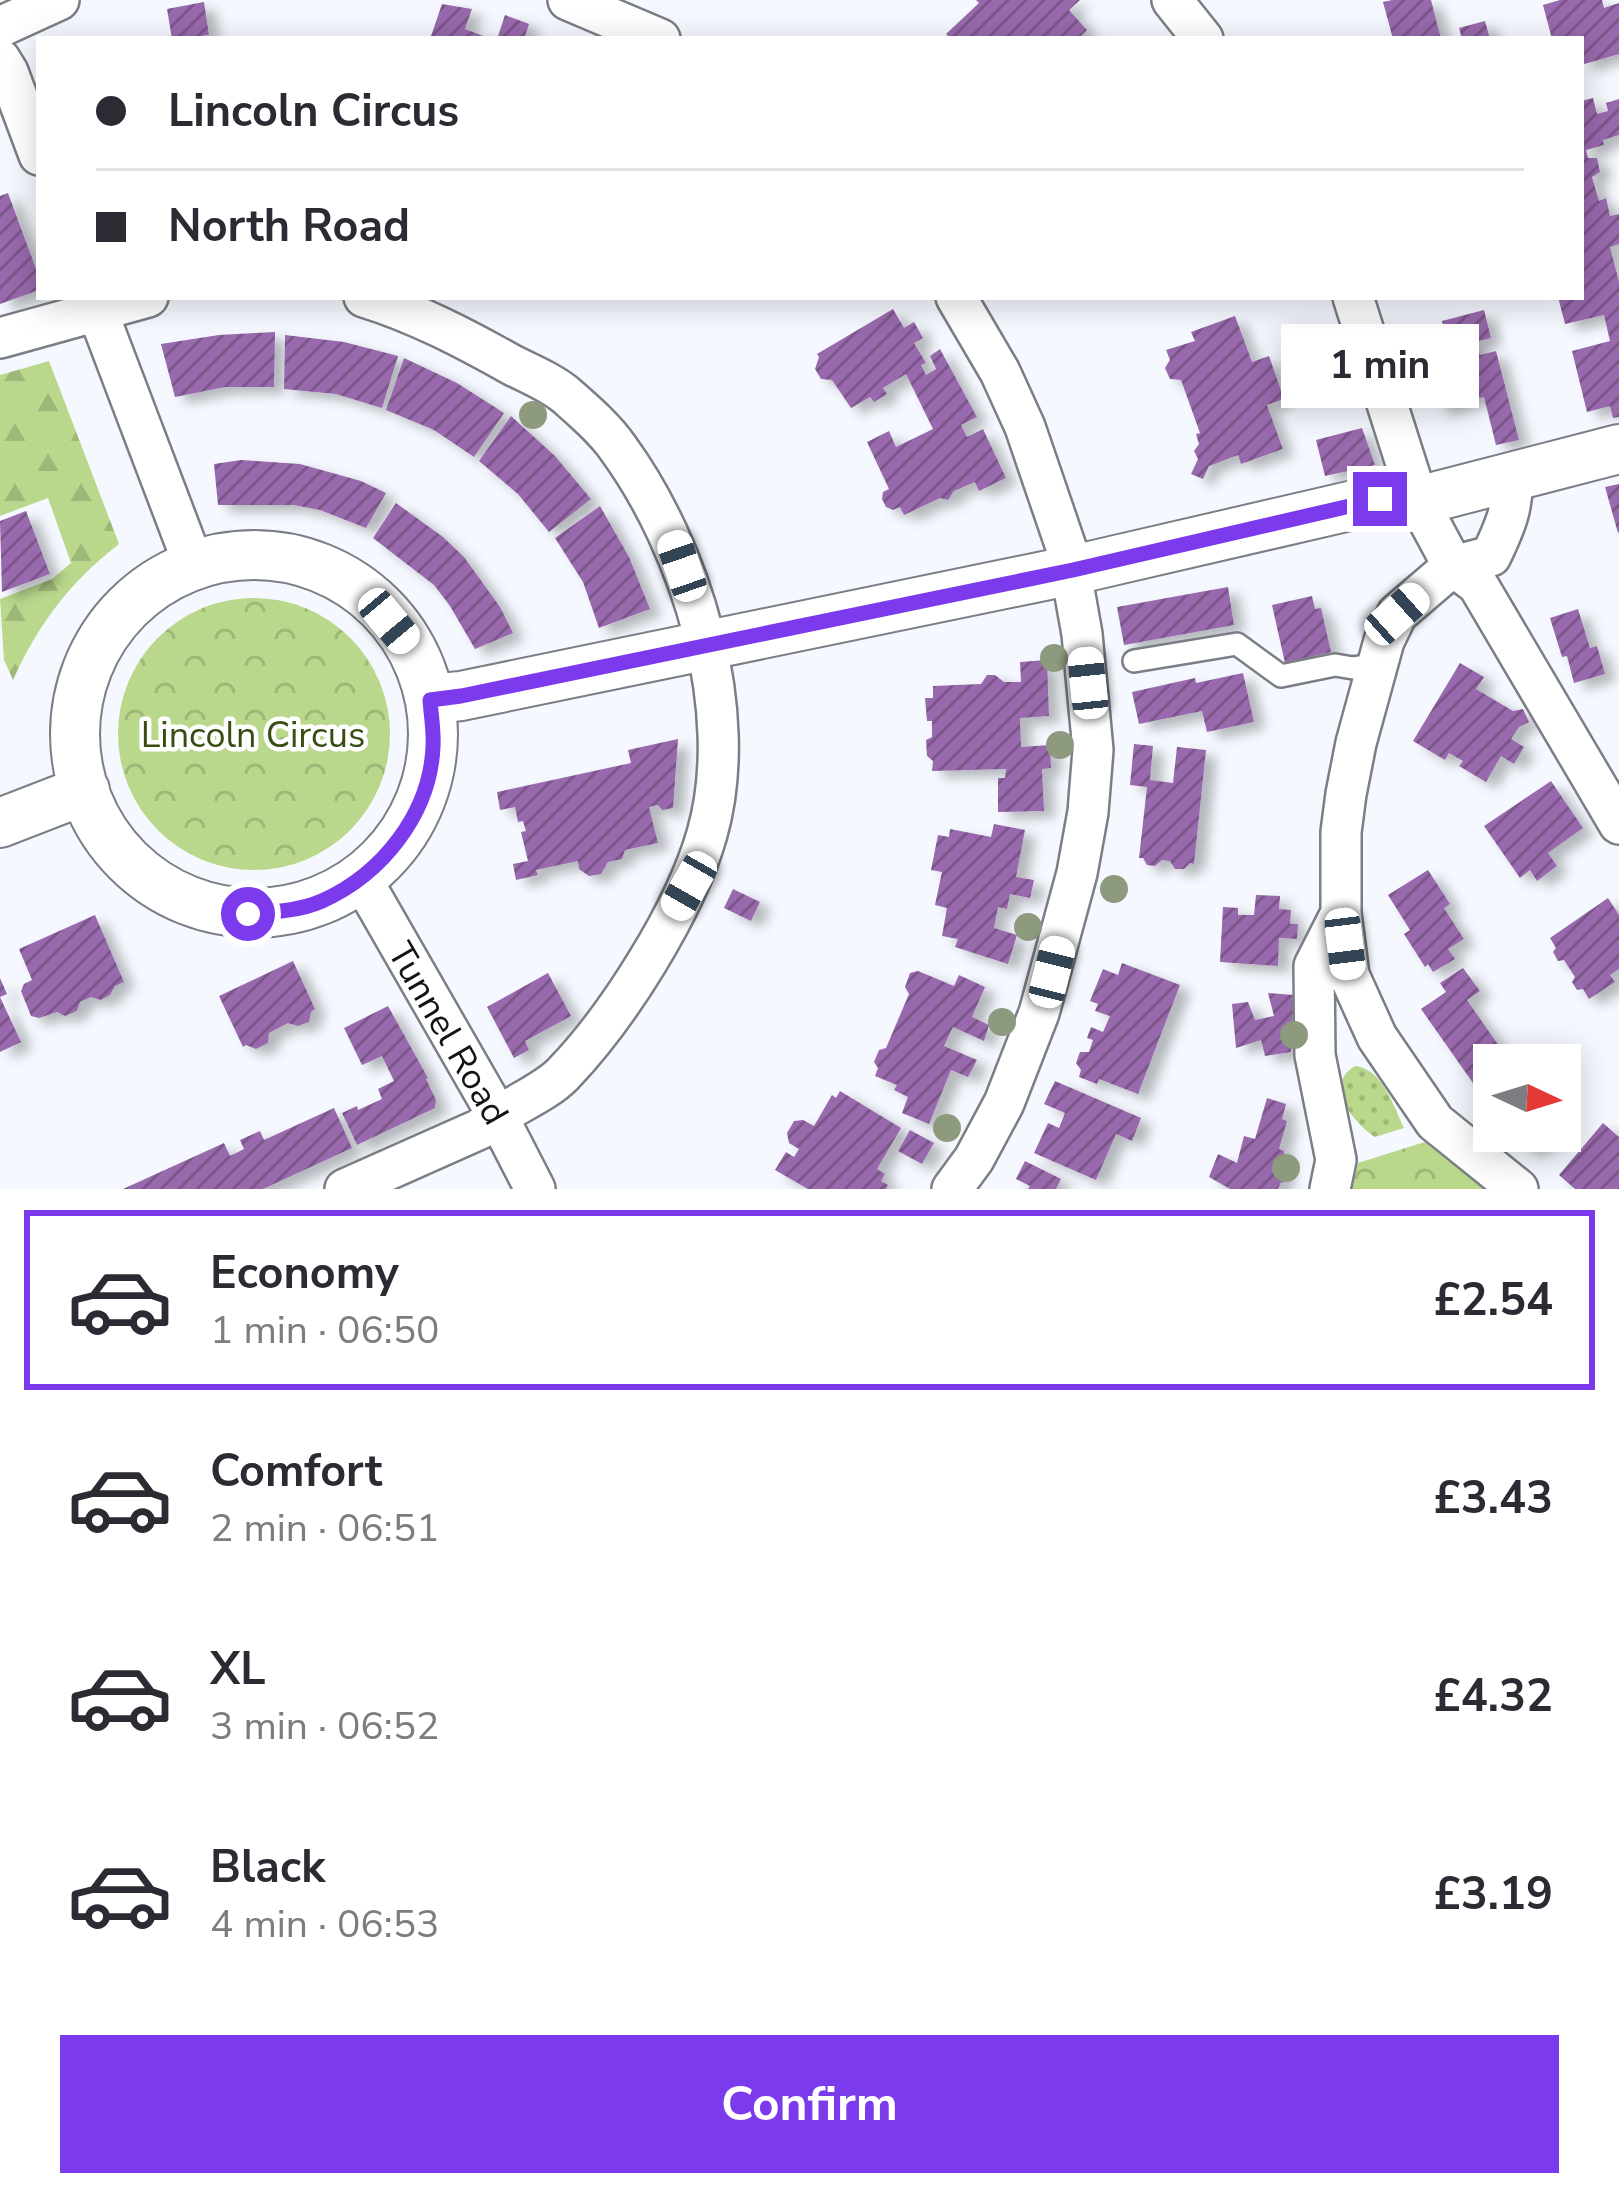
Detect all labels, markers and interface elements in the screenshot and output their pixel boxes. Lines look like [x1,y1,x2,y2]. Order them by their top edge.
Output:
text: Lincoln Circus [168,81,459,142]
text: North Road [168,196,410,257]
callout: 1 min [1281,325,1479,409]
text: 1 min [1330,339,1430,392]
route end [1353,472,1407,526]
car [653,526,711,606]
car [1358,577,1436,651]
car [352,582,426,660]
car [1066,645,1110,721]
park label: Lincoln Circus [141,711,365,760]
car [655,846,723,926]
route start [221,887,275,941]
car [1323,906,1367,982]
car [1026,933,1078,1011]
street label: Tunnel Road [376,934,520,1134]
north arrow [1473,1044,1581,1152]
map controls [1473,1044,1581,1152]
text: Economy [210,1243,399,1304]
icon: car [66,1246,174,1354]
text: £2.54 [1434,1270,1553,1331]
text: 1 min · 06:50 [210,1304,439,1357]
text: Comfort [210,1441,382,1502]
icon: car [66,1444,174,1552]
text: £3.43 [1434,1468,1553,1529]
text: 2 min · 06:51 [210,1502,439,1555]
text: XL [210,1639,266,1700]
icon: car [66,1642,174,1750]
text: £4.32 [1434,1666,1553,1727]
text: 3 min · 06:52 [210,1700,439,1753]
text: Black [210,1837,325,1898]
icon: car [66,1840,174,1948]
text: £3.19 [1434,1864,1553,1925]
text: 4 min · 06:53 [210,1898,439,1951]
button: Confirm [60,2035,1559,2173]

